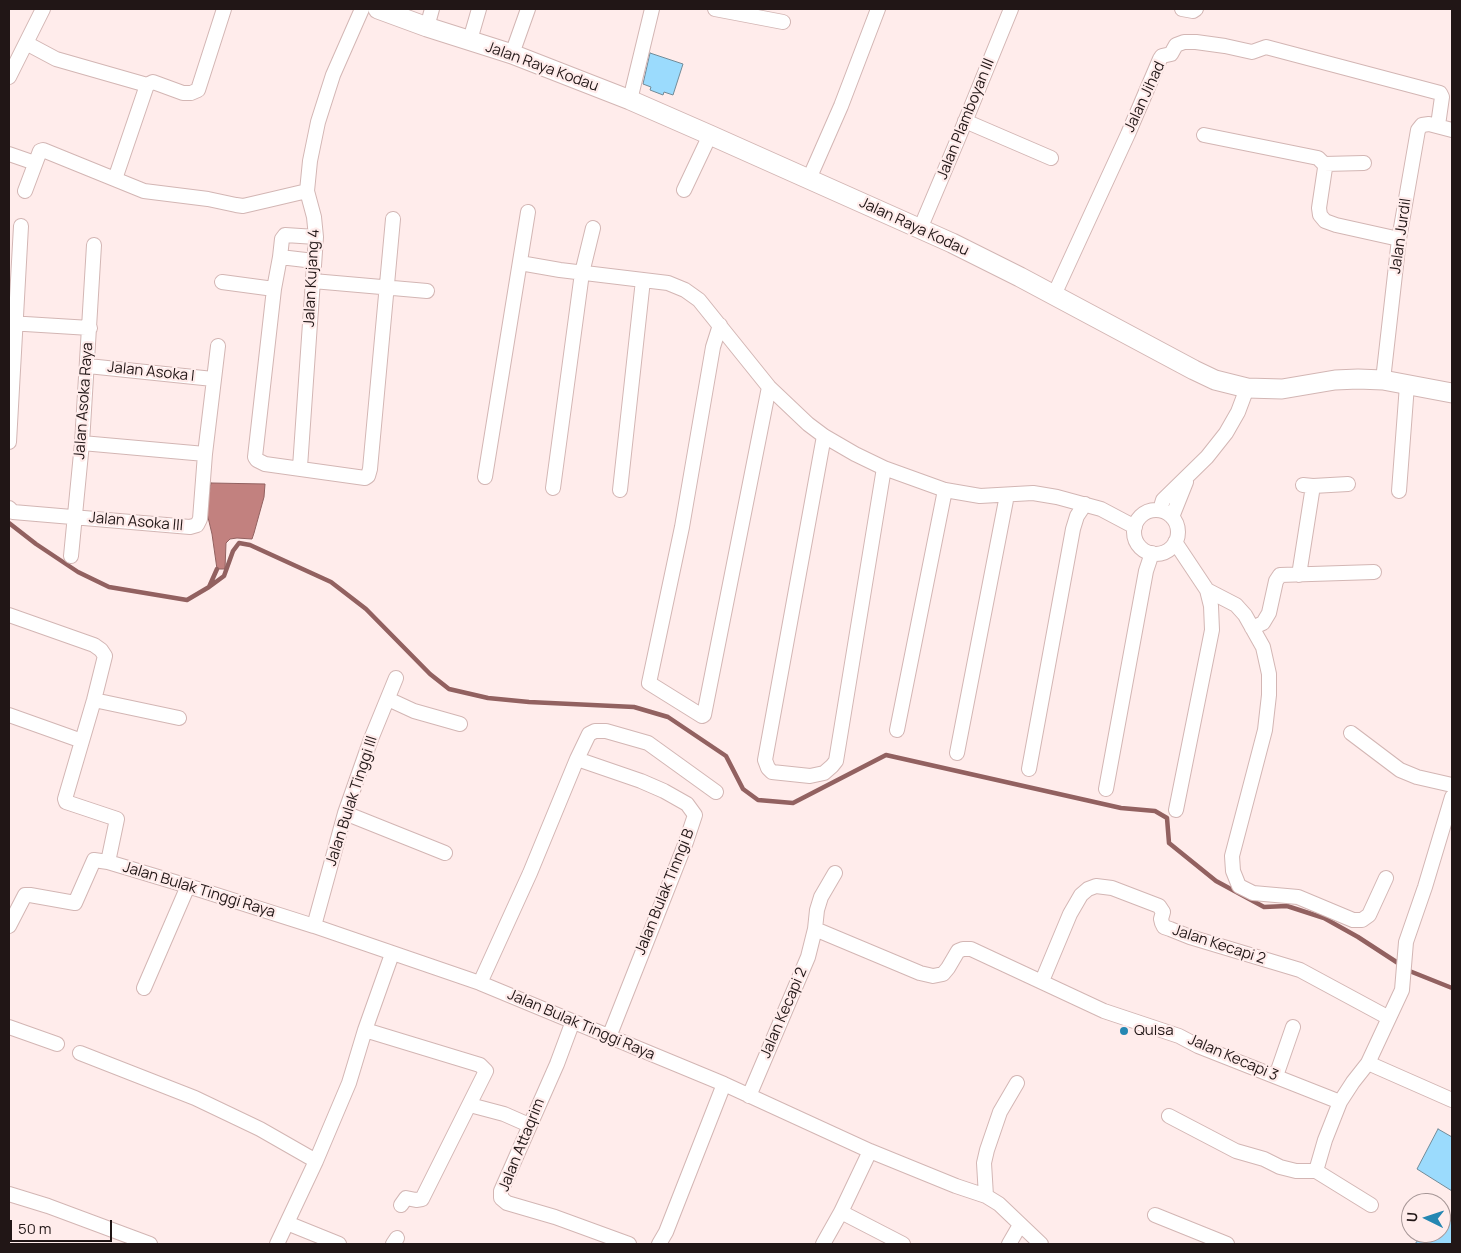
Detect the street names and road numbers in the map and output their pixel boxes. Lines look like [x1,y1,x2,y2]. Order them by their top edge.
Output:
street label: Jalan Raya Kodau [483,38,601,96]
street label: Jalan Plamboyan III [934,56,998,182]
street label: Jalan Jihad [1121,59,1169,135]
street label: Jalan Raya Kodau [856,194,972,260]
street label: Jalan Jurdil [1387,197,1415,275]
street label: Jalan Kujang 4 [300,229,324,327]
street label: Jalan Asoka Raya [71,342,97,460]
street label: Jalan Asoka I [107,358,195,386]
street label: Jalan Asoka III [88,509,184,535]
street label: Jalan Bulak Tinggi III [322,734,382,868]
street label: Jalan Bulak Tinngi B [632,826,698,958]
street label: Jalan Bulak Tinggi Raya [121,858,277,922]
street label: Jalan Kecapi 2 [1170,922,1268,968]
street label: Jalan Kecapi 2 [757,965,811,1061]
street label: Jalan Bulak Tinggi Raya [505,986,657,1064]
street label: Jalan Kecapi 3 [1185,1031,1281,1085]
street label: Jalan Attaqrim [495,1096,549,1194]

